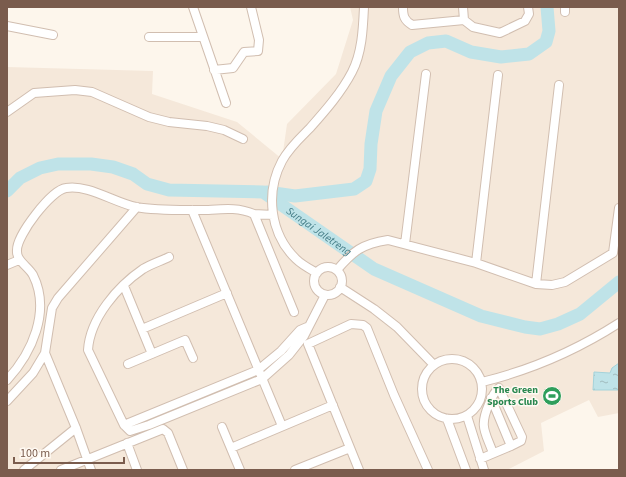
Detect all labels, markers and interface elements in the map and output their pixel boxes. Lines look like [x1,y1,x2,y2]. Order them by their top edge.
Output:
water label: Sungai Jaletreng [283,203,355,259]
place label: The Green Sports Club [487,383,538,409]
sports icon: The Green Sports Club [541,385,563,407]
scale bar [14,439,124,465]
text: 100 m [20,445,50,462]

